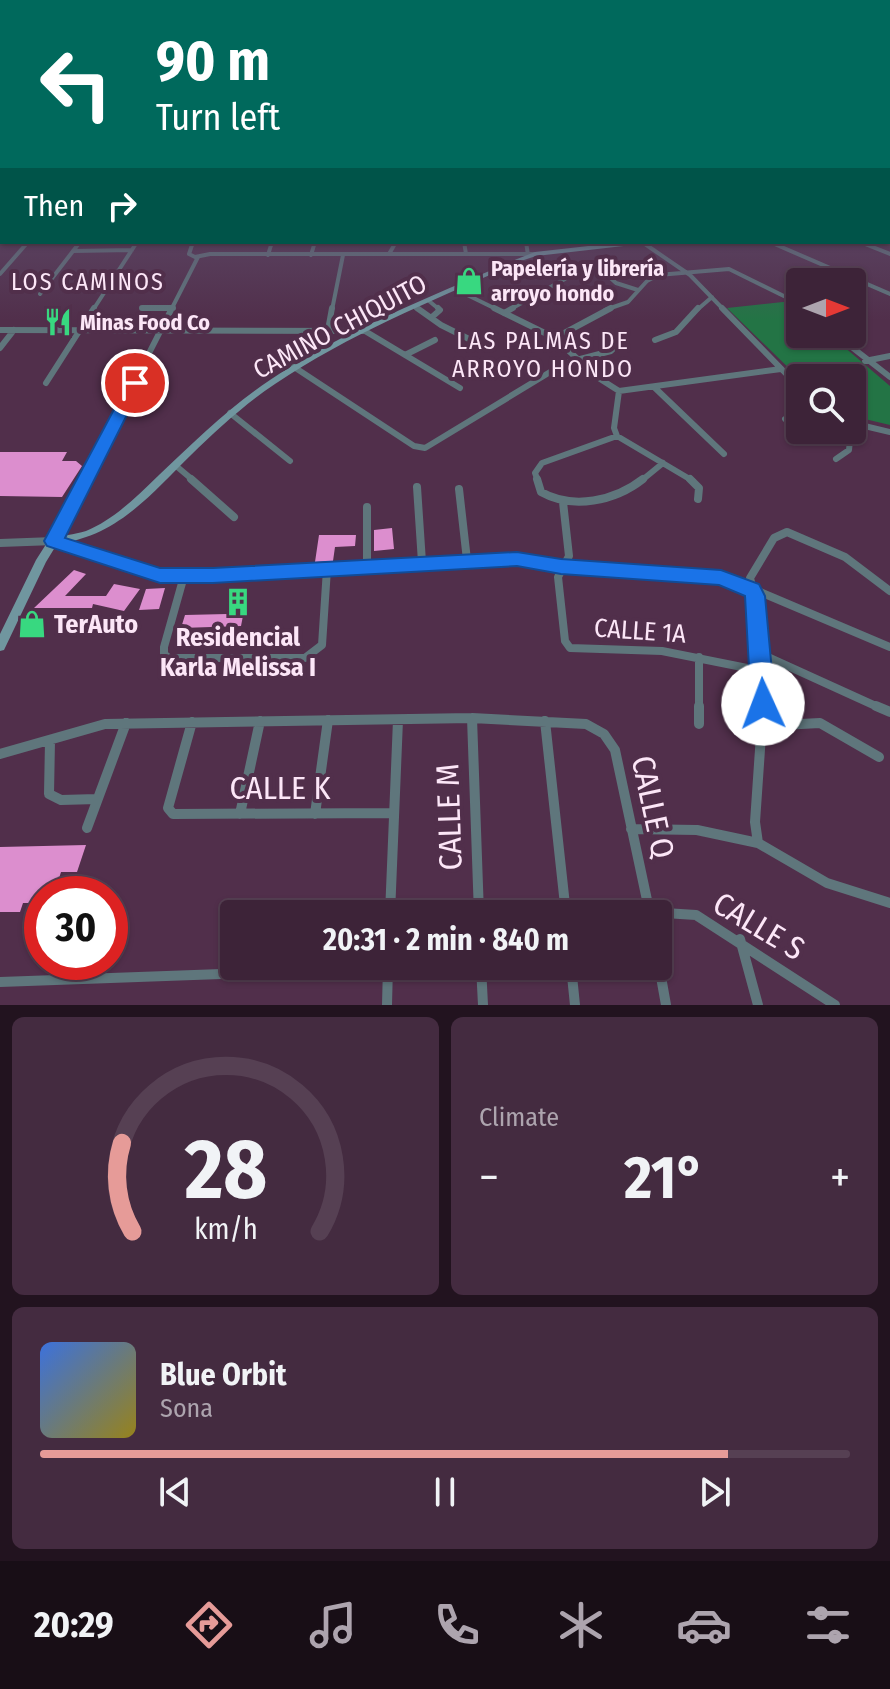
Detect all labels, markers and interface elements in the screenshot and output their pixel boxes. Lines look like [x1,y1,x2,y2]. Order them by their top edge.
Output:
text: 90 m [156,28,270,95]
icon: left [24,32,128,136]
text: Turn left [156,96,280,140]
icon: right [100,184,144,228]
text: Then [24,188,84,224]
place label: Papelería y librería arroyo hondo [491,255,664,307]
shop icon: Papelería y librería arroyo hondo [454,266,484,296]
district label: LOS CAMINOS [11,268,165,296]
street label: CAMINO CHIQUITO [248,268,432,386]
north arrow [786,268,866,348]
map controls [786,268,866,444]
restaurant icon: Minas Food Co [43,307,73,337]
place label: Minas Food Co [80,309,210,336]
district label: LAS PALMAS DE ARROYO HONDO [452,327,634,383]
pin [101,349,169,417]
icon: arrive [113,361,157,405]
button: search [786,364,866,444]
building icon: Residencial Karla Melissa I [223,587,253,617]
shop icon: TerAuto [17,609,47,639]
place label: TerAuto [54,609,138,640]
street label: CALLE 1A [593,612,687,650]
place label: Residencial Karla Melissa I [160,622,316,683]
position arrow [721,662,805,746]
street label: CALLE Q [624,752,682,862]
street label: CALLE M [428,763,470,871]
street label: CALLE K [230,769,332,807]
speed limit sign: 30 [24,876,128,980]
street label: CALLE S [706,884,812,968]
text: 20:31 · 2 min · 840 m [323,922,569,958]
text: Climate [479,1102,559,1133]
text: 28 [183,1120,267,1220]
text: 21° [624,1142,705,1214]
text: − [479,1151,499,1204]
text: + [830,1151,850,1204]
text: km/h [194,1212,257,1247]
text: Blue Orbit [160,1357,286,1393]
text: Sona [160,1393,213,1424]
icon: previous [153,1470,197,1514]
icon: pause [423,1470,467,1514]
icon: next [693,1470,737,1514]
icon: directions [181,1597,237,1653]
icon: music [305,1597,361,1653]
icon: phone [429,1597,485,1653]
icon: climate [553,1597,609,1653]
icon: car [676,1597,732,1653]
icon: filters [800,1597,856,1653]
text: 20:29 [34,1603,114,1647]

